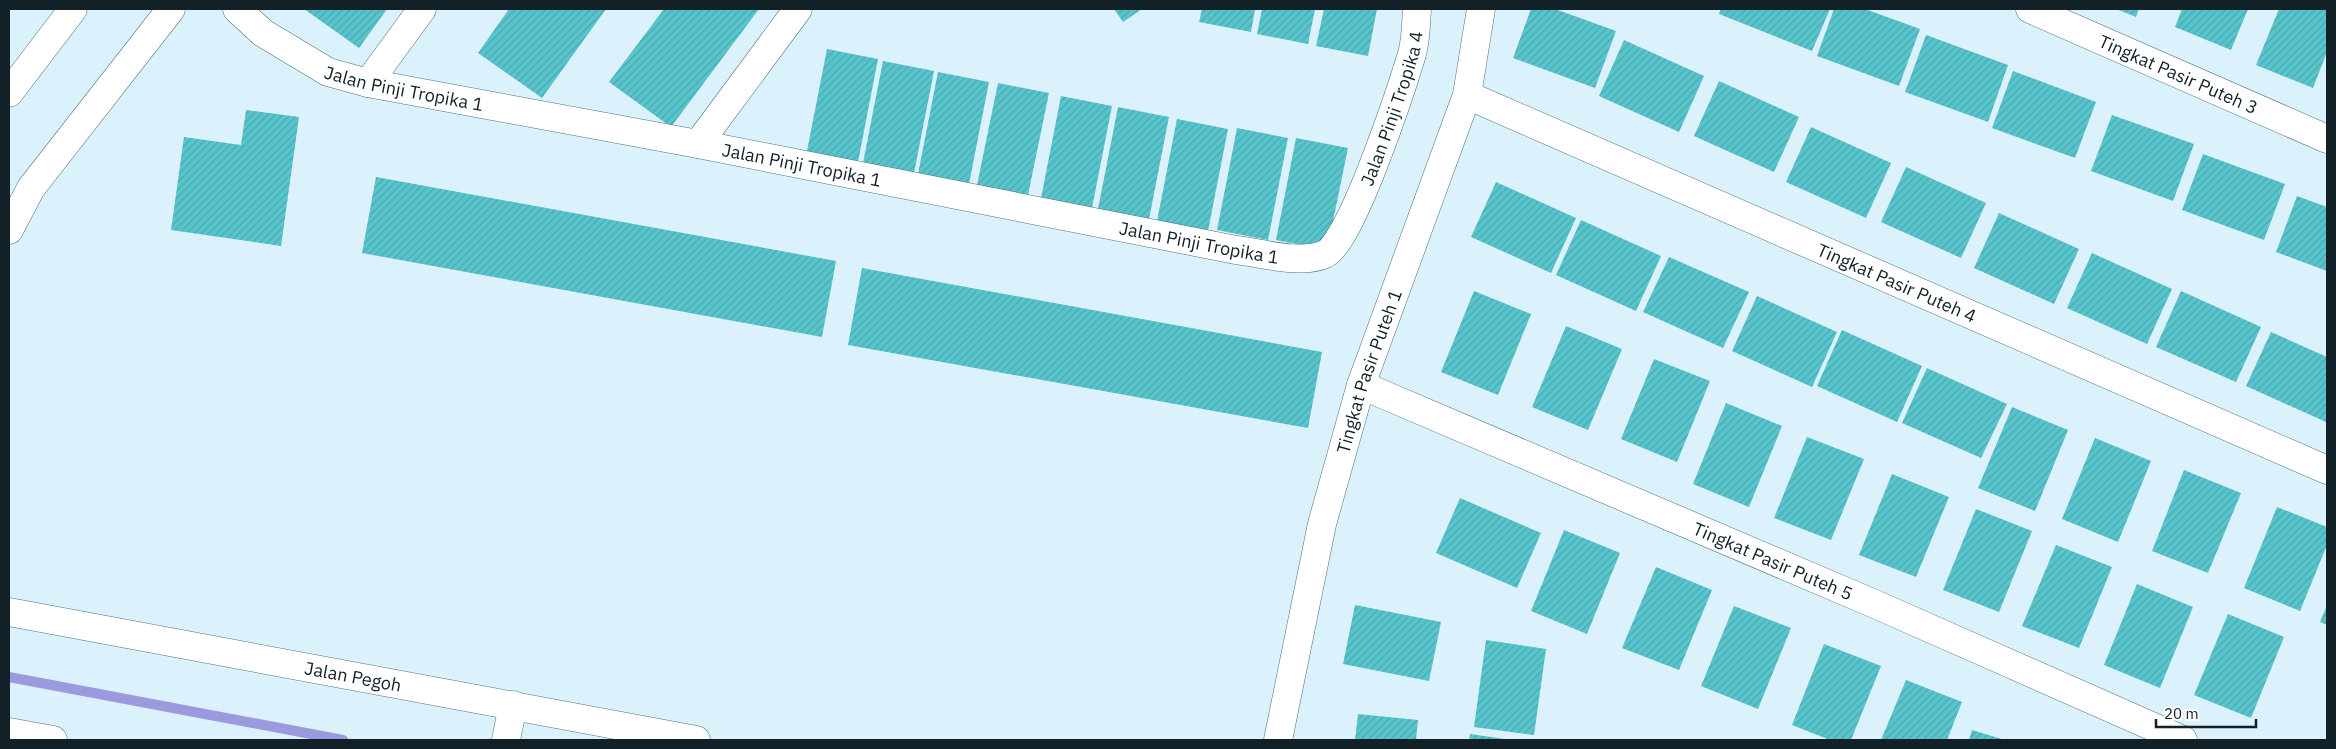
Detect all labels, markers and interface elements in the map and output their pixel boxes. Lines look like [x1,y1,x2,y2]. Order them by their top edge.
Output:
street label: Tingkat Pasir Puteh 3 [2095,29,2261,119]
street label: Jalan Pinji Tropika 4 [1355,30,1427,189]
street label: Jalan Pinji Tropika 1 [322,60,485,116]
street label: Jalan Pinji Tropika 1 [720,138,883,191]
street label: Jalan Pinji Tropika 1 [1117,216,1280,268]
street label: Tingkat Pasir Puteh 4 [1814,238,1980,327]
street label: Tingkat Pasir Puteh 1 [1331,286,1406,456]
street label: Tingkat Pasir Puteh 5 [1690,517,1856,605]
street label: Jalan Pegoh [303,656,403,696]
scale bar [2156,696,2256,728]
text: 20 m [2164,704,2199,723]

